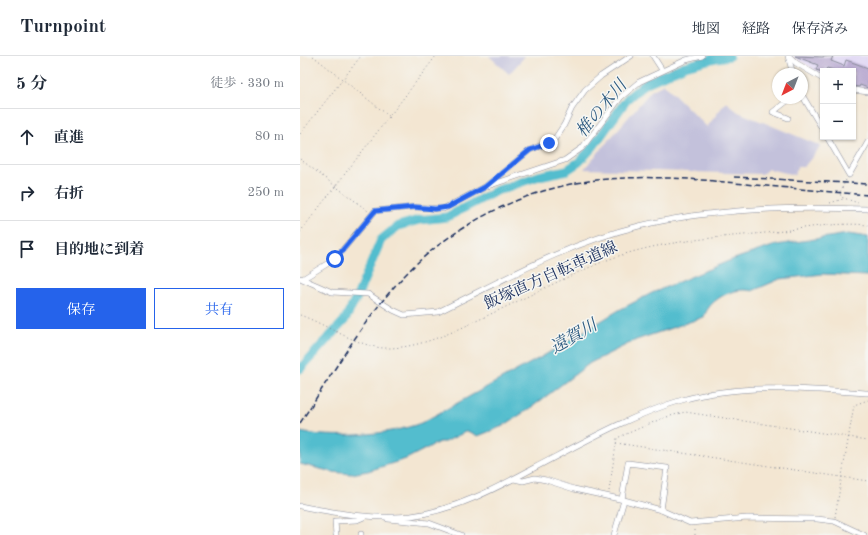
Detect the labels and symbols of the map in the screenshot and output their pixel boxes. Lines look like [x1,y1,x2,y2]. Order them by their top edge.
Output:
north arrow [772,68,808,104]
water label: 椎の木川 [572,75,632,141]
route end [540,134,558,152]
street label: 飯塚直方自転車道線 [481,238,620,313]
route start [326,250,344,268]
water label: 遠賀川 [547,314,602,357]

